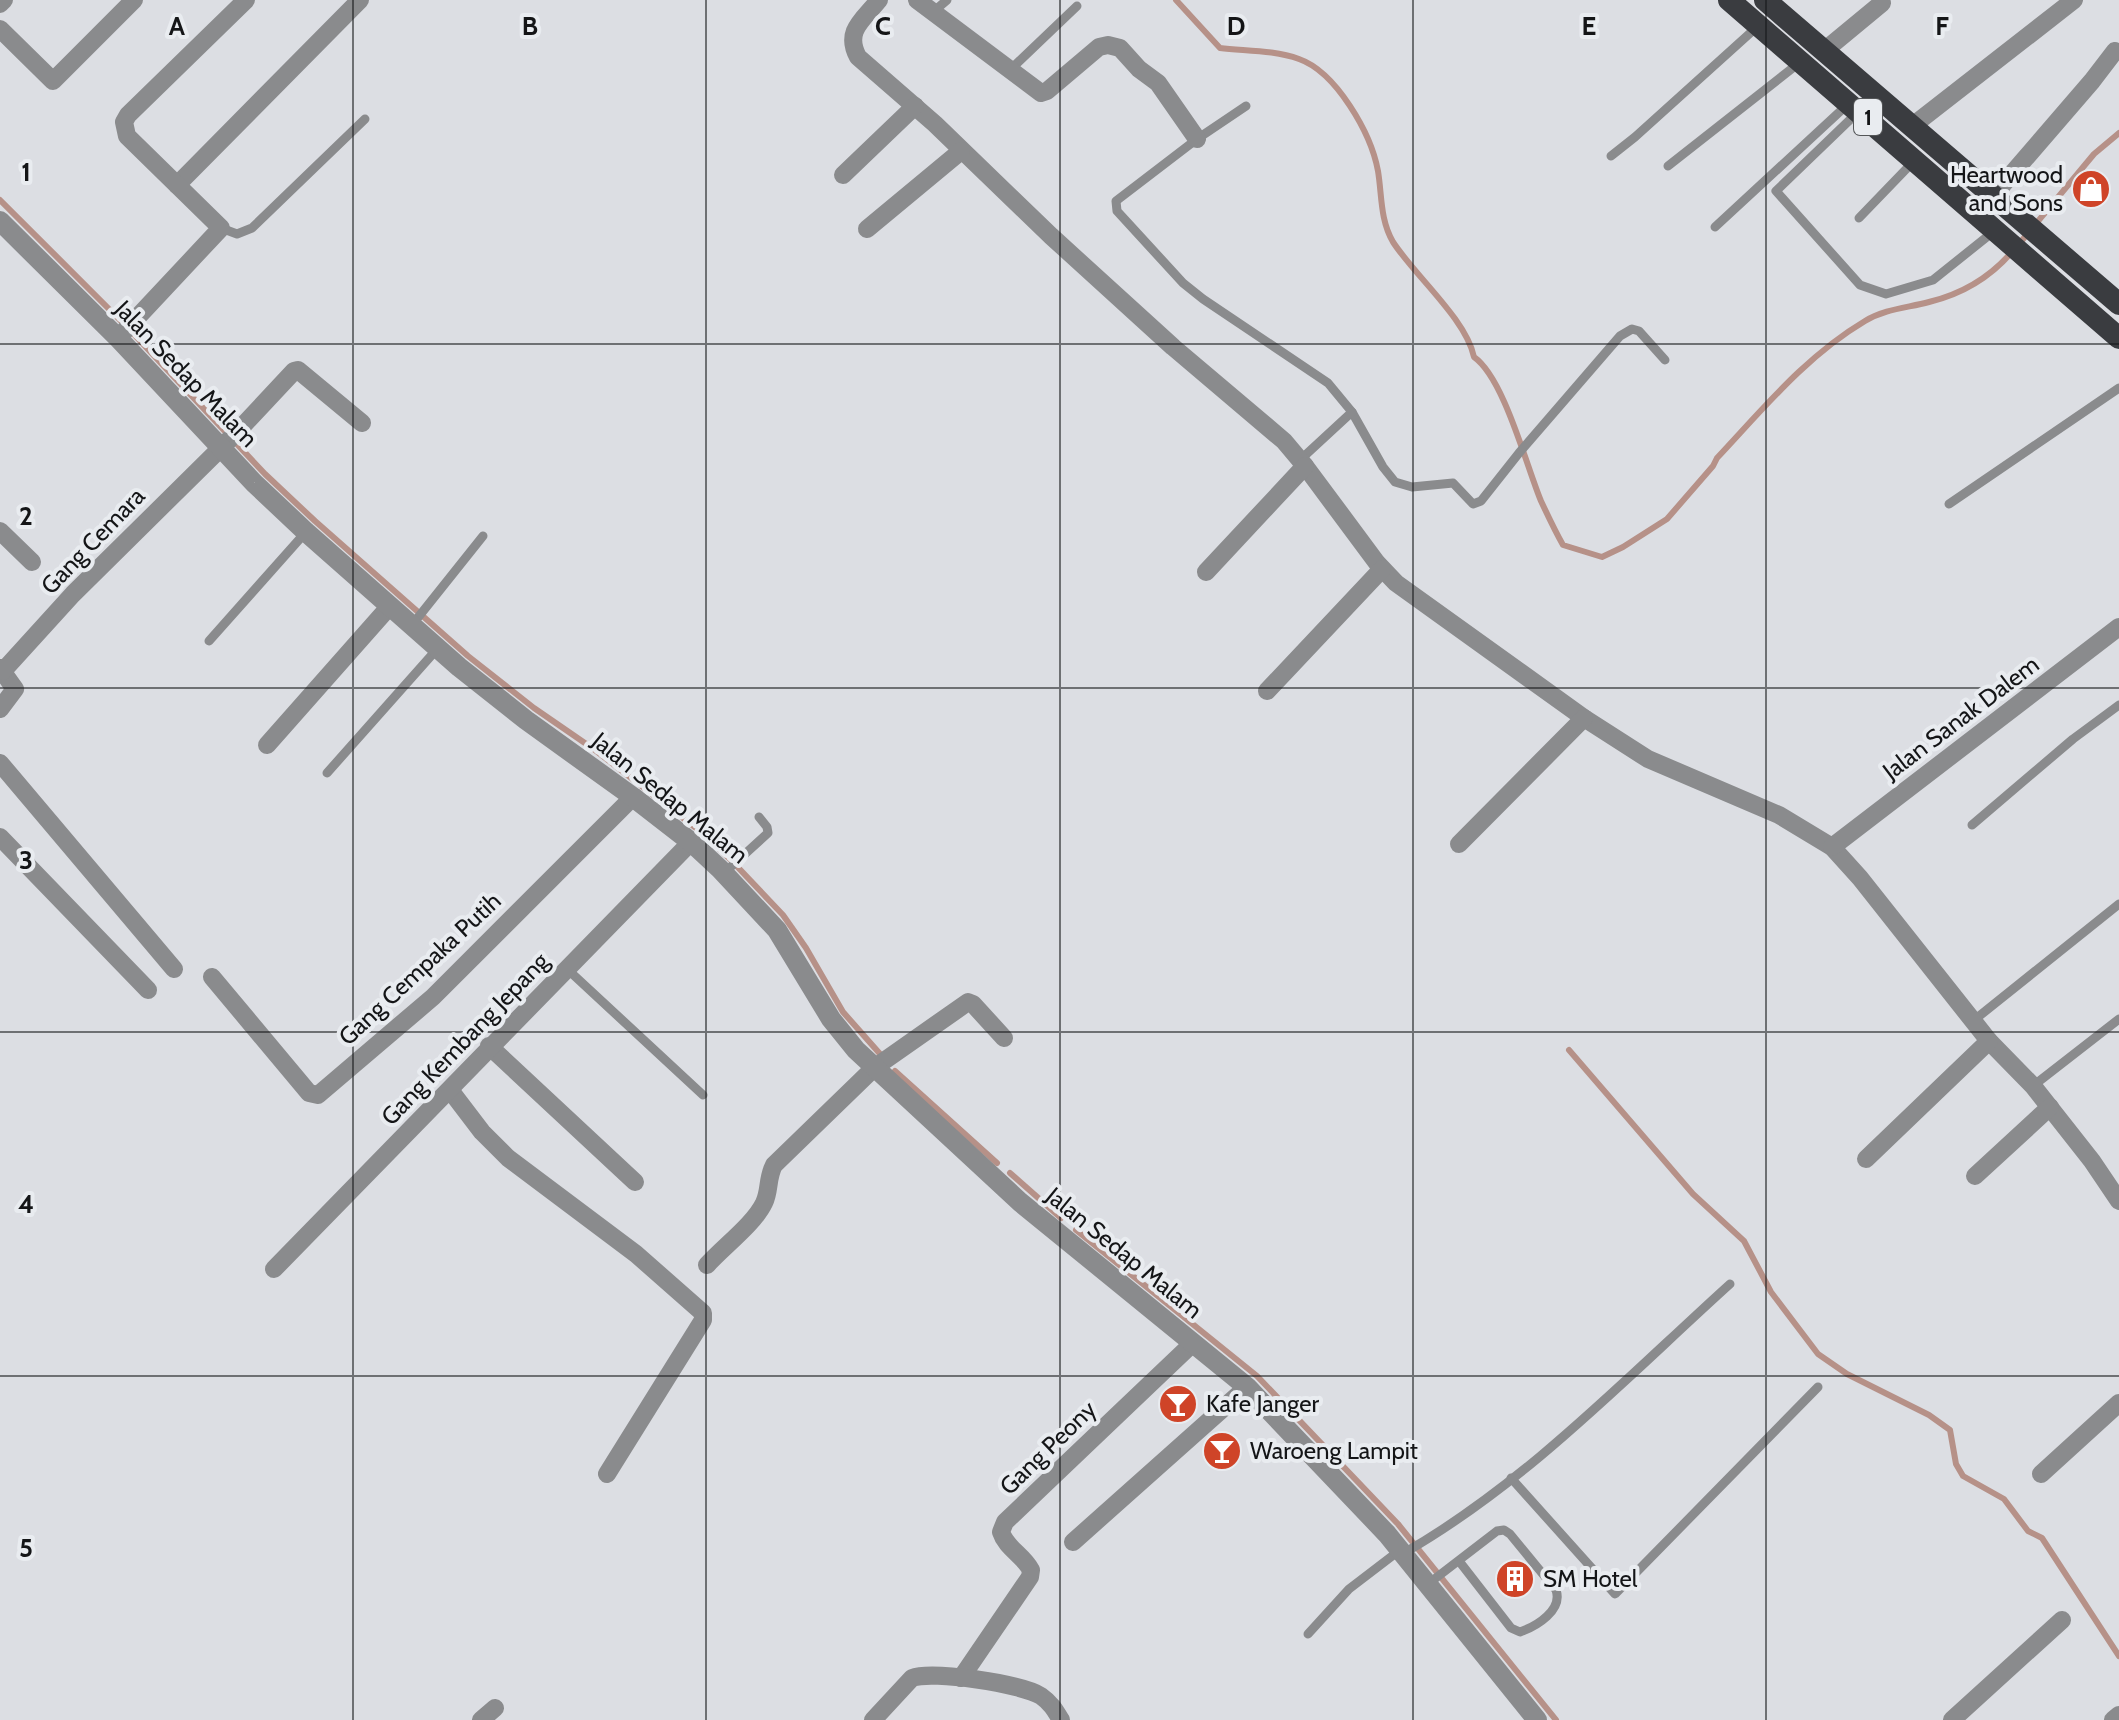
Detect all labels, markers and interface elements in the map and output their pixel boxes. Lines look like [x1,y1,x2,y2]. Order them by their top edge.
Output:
text: A [169,10,186,42]
text: B [522,10,538,42]
text: C [875,10,891,42]
text: D [1227,10,1245,42]
text: E [1582,10,1596,42]
text: F [1935,10,1949,42]
road number: 1 [1854,99,1882,135]
text: 1 [21,156,31,188]
place label: Heartwood and Sons [1950,160,2063,217]
shop icon: Heartwood and Sons [2070,168,2112,210]
street label: Jalan Sedap Malam [108,294,264,453]
street label: Gang Cemara [35,481,151,600]
text: 2 [19,500,33,532]
street label: Jalan Sanak Dalem [1876,650,2044,786]
street label: Jalan Sedap Malam [586,725,754,869]
text: 3 [19,844,33,876]
street label: Gang Cempaka Putih [333,886,507,1051]
street label: Gang Kembang Jepang [375,946,555,1131]
street label: Jalan Sedap Malam [1040,1180,1208,1324]
text: 4 [18,1188,34,1220]
bar icon: Kafe Janger [1157,1383,1199,1425]
place label: Kafe Janger [1206,1389,1319,1418]
street label: Gang Peony [994,1395,1102,1501]
bar icon: Waroeng Lampit [1201,1430,1243,1472]
place label: Waroeng Lampit [1250,1436,1418,1465]
text: 5 [19,1532,33,1564]
building icon: SM Hotel [1494,1558,1536,1600]
place label: SM Hotel [1543,1564,1638,1593]

